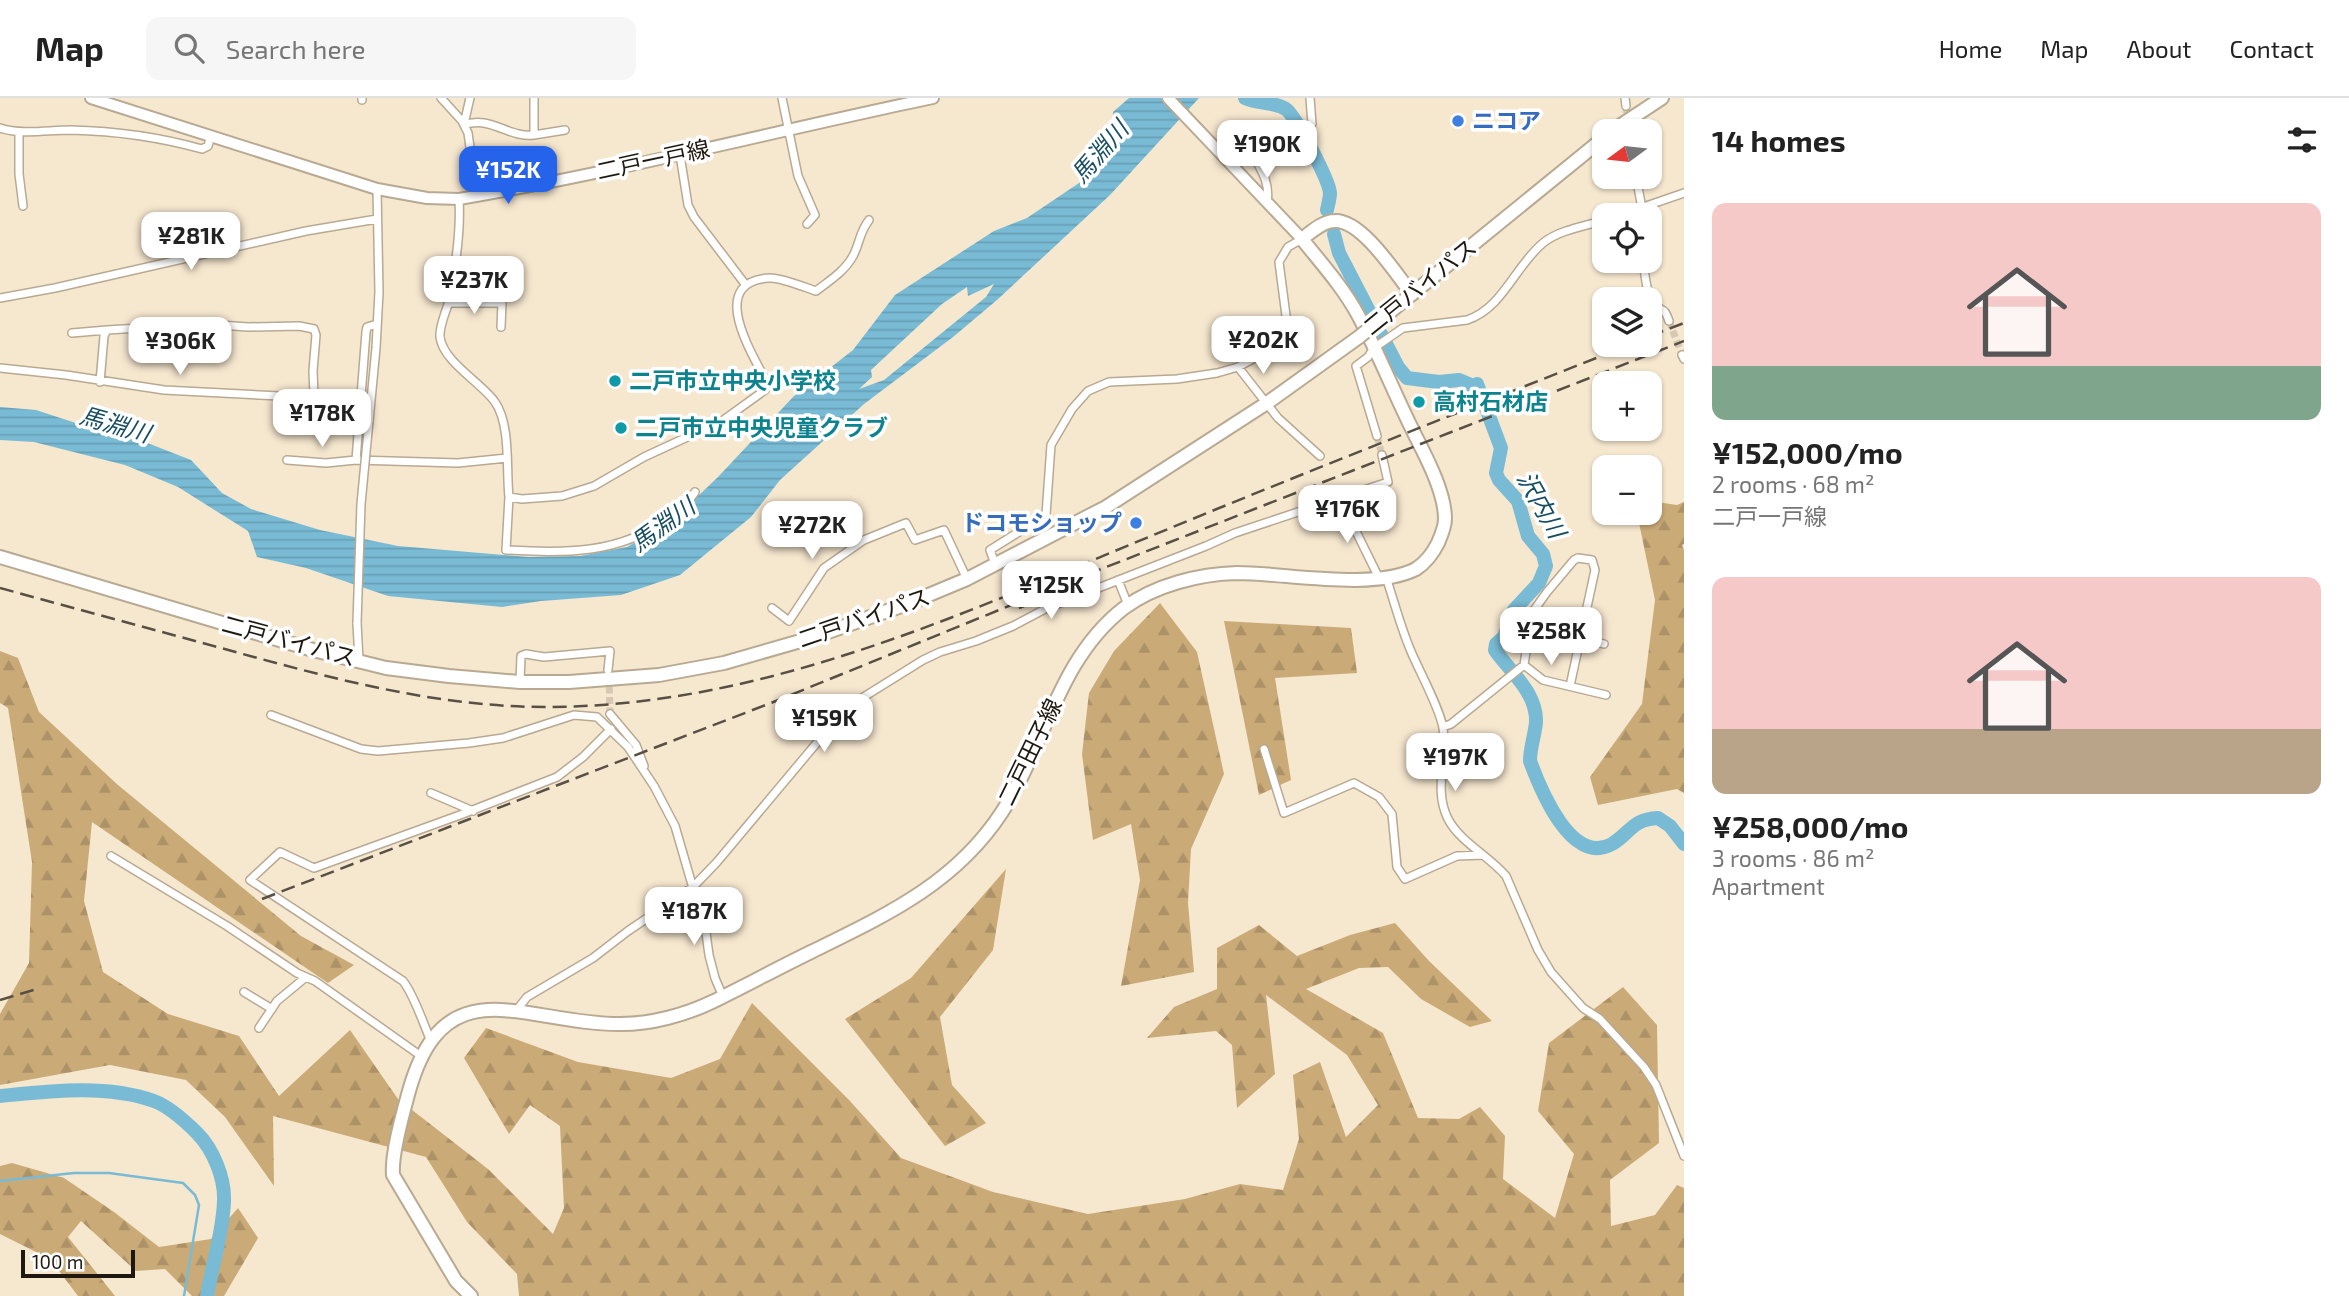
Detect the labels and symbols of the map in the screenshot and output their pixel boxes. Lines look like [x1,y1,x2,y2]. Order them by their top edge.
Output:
place label: ニコア [1472,106,1541,134]
water label: 馬淵川 [1064,112,1135,188]
marker: ニコア [1450,113,1466,129]
north arrow [1592,119,1662,189]
pin: ¥190K [1218,120,1316,180]
street label: 二戸一戸線 [594,133,712,185]
pin: ¥152K [459,146,557,206]
pin: ¥281K [142,212,240,272]
street label: 二戸バイパス [1357,232,1482,340]
pin: ¥237K [425,256,523,316]
pin: ¥202K [1214,316,1312,376]
pin: ¥306K [131,317,229,377]
place label: 二戸市立中央小学校 [629,366,836,394]
marker: 二戸市立中央小学校 [607,373,623,389]
place label: 高村石材店 [1433,387,1548,415]
pin: ¥178K [273,390,371,449]
marker: 高村石材店 [1411,394,1427,410]
water label: 馬淵川 [77,400,157,448]
place label: 二戸市立中央児童クラブ [635,413,888,441]
marker: 二戸市立中央児童クラブ [613,420,629,436]
water label: 沢内川 [1512,466,1574,545]
pin: ¥176K [1298,486,1396,545]
water label: 馬淵川 [624,489,702,557]
pin: ¥272K [763,502,861,561]
place label: ドコモショップ [961,508,1122,536]
marker: ドコモショップ [1128,515,1144,531]
pin: ¥125K [1002,561,1100,621]
street label: 二戸バイパス [794,581,933,653]
pin: ¥258K [1502,608,1600,667]
street label: 二戸バイパス [219,609,359,671]
pin: ¥159K [775,694,873,754]
street label: 二戸田子線 [991,694,1067,809]
pin: ¥197K [1406,734,1504,793]
pin: ¥187K [645,888,743,947]
scale bar [21,1247,135,1279]

